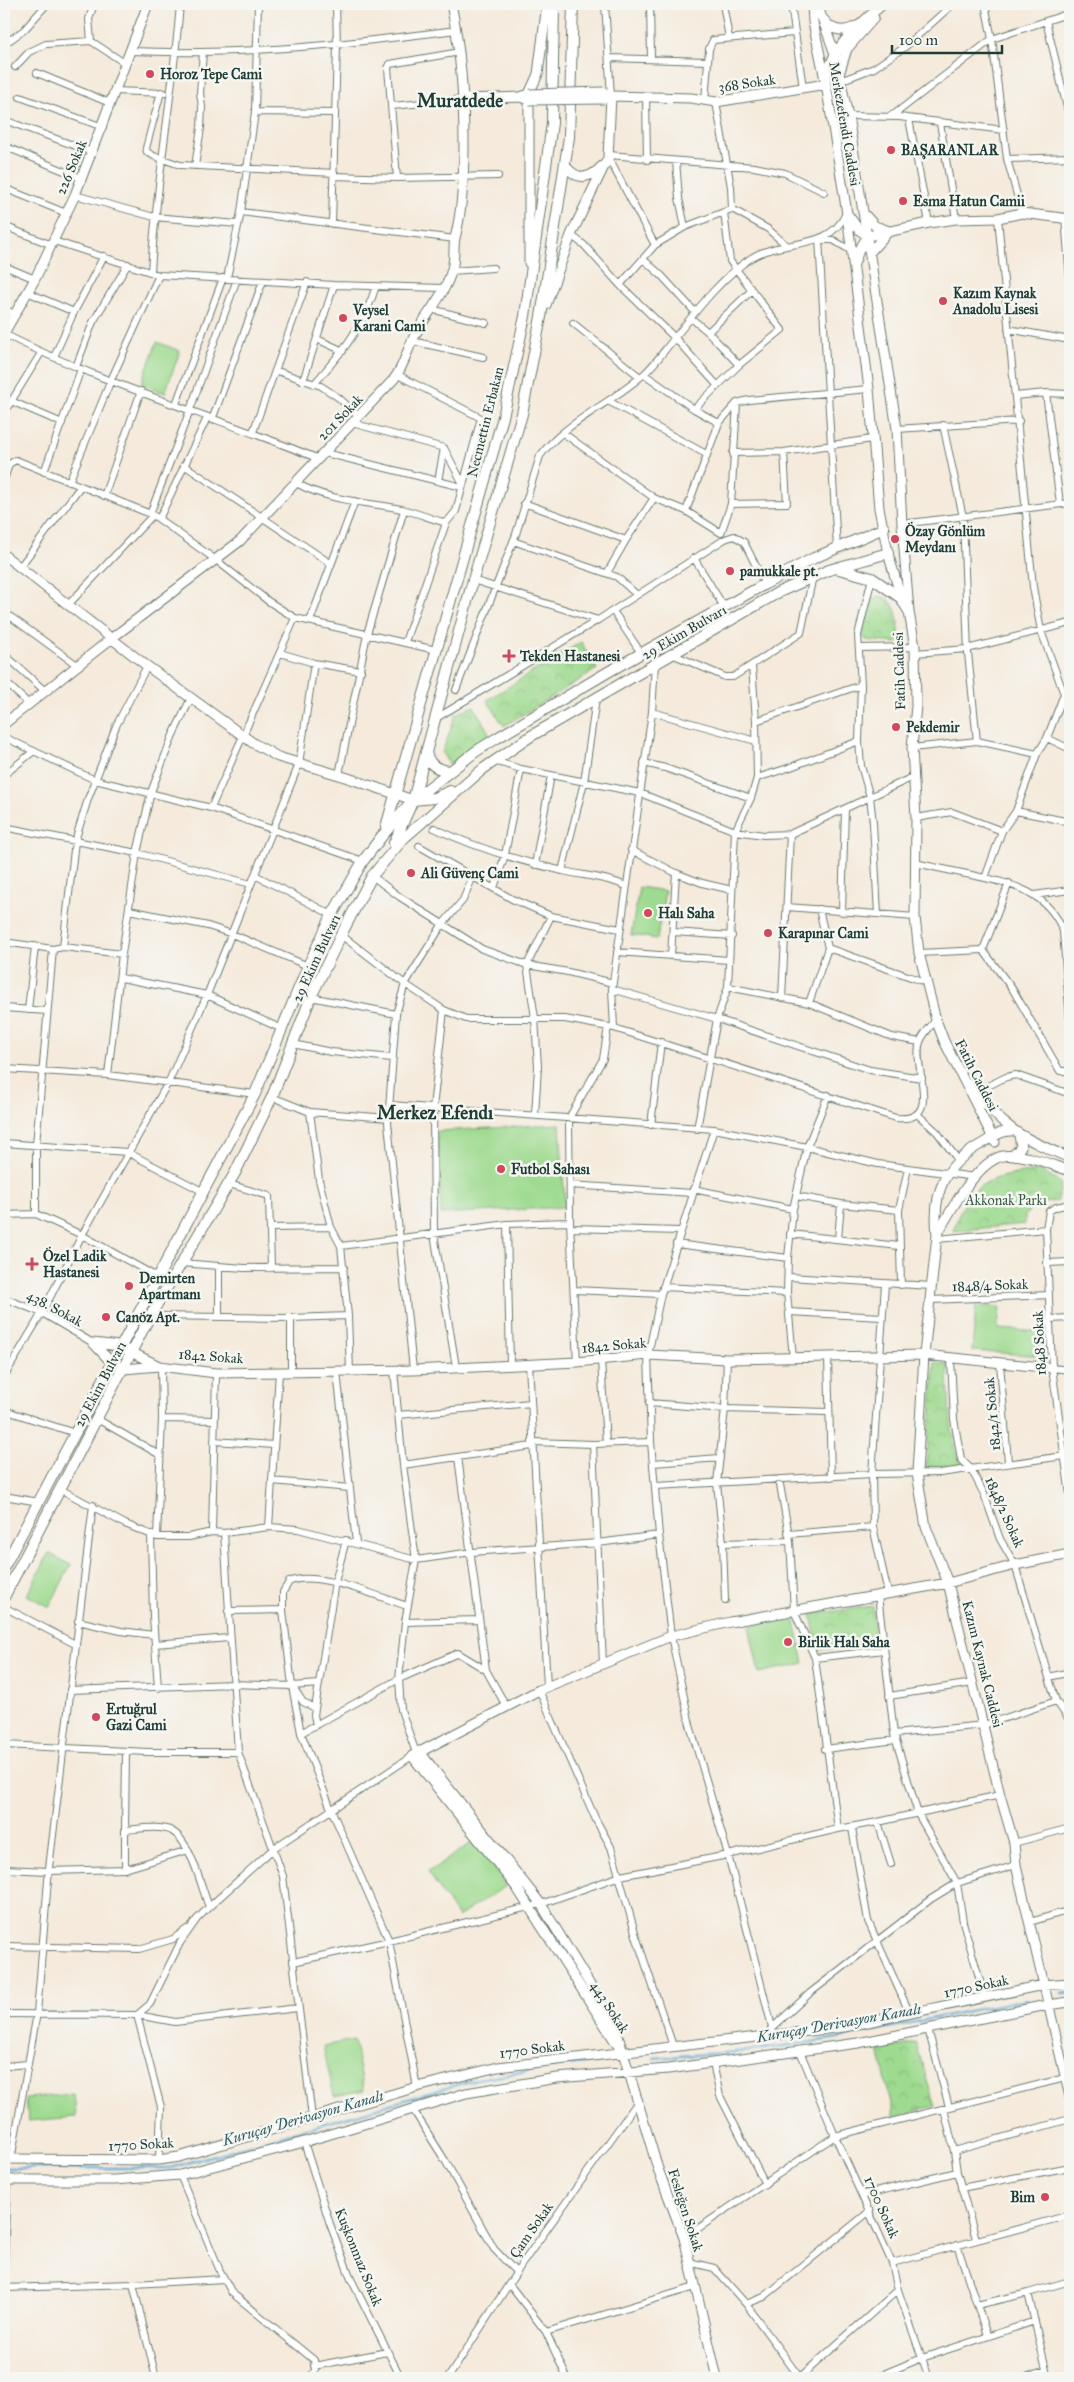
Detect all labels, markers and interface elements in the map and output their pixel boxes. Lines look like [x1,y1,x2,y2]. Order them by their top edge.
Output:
scale bar [892,22,1002,54]
text: 100 m [899,31,939,49]
street label: Merkezefendi Caddesi [825,61,864,188]
place label: Horoz Tepe Cami [160,66,262,84]
marker: Horoz Tepe Cami [144,68,156,80]
street label: 368 Sokak [718,71,777,96]
district label: Muratdede [417,89,503,112]
street label: 226 Sokak [52,137,91,197]
place label: BAŞARANLAR [901,142,999,160]
marker: BAŞARANLAR [885,144,897,156]
place label: Esma Hatun Camii [913,193,1025,210]
marker: Esma Hatun Camii [897,195,909,207]
place label: Kazım Kaynak Anadolu Lisesi [952,285,1038,318]
marker: Kazım Kaynak Anadolu Lisesi [937,295,949,307]
place label: Veysel Karani Cami [352,302,426,335]
marker: Veysel Karani Cami [337,312,349,324]
street label: Necmettin Erbakan [464,365,508,479]
street label: 201 Sokak [314,390,367,444]
place label: Özay Gönlüm Meydanı [905,521,986,557]
marker: Özay Gönlüm Meydanı [889,533,901,545]
place label: pamukkale pt. [739,563,819,581]
marker: pamukkale pt. [724,565,736,577]
street label: 29 Ekim Bulvarı [639,601,730,663]
street label: Fatih Caddesi [890,631,909,711]
place label: Tekden Hastanesi [519,648,621,665]
marker: Tekden Hastanesi [502,649,516,663]
place label: Pekdemir [906,719,960,736]
marker: Pekdemir [890,721,902,733]
place label: Ali Güvenç Cami [420,865,519,883]
marker: Ali Güvenç Cami [405,867,417,879]
place label: Halı Saha [658,905,715,922]
marker: Halı Saha [642,907,654,919]
street label: 29 Ekim Bulvarı [289,912,344,1005]
place label: Karapınar Cami [778,925,869,943]
marker: Karapınar Cami [762,927,774,939]
street label: Fatih Caddesi [951,1036,1002,1114]
district label: Merkez Efendı [377,1101,494,1124]
place label: Futbol Sahası [511,1161,590,1178]
marker: Futbol Sahası [495,1163,507,1175]
park label: Akkonak Parkı [964,1192,1047,1209]
place label: Özel Ladik Hastanesi [43,1246,107,1281]
marker: Özel Ladik Hastanesi [25,1257,39,1271]
place label: Demirten Apartmanı [138,1270,201,1304]
street label: 1848/4 Sokak [951,1276,1029,1295]
marker: Demirten Apartmanı [123,1280,135,1292]
street label: 438. Sokak [24,1287,86,1330]
place label: Canöz Apt. [116,1309,180,1327]
street label: 1848 Sokak [1029,1309,1050,1376]
marker: Canöz Apt. [100,1311,112,1323]
street label: 1842 Sokak [581,1334,648,1357]
street label: 29 Ekim Bulvarı [71,1338,130,1430]
street label: 1842 Sokak [178,1346,244,1367]
street label: 1842/1 Sokak [981,1376,1004,1452]
street label: 1848/2 Sokak [981,1474,1028,1551]
street label: Kazım Kaynak Caddesi [958,1599,1007,1730]
place label: Birlik Halı Saha [798,1634,891,1651]
marker: Birlik Halı Saha [782,1636,794,1648]
place label: Ertuğrul Gazi Cami [106,1701,167,1734]
marker: Ertuğrul Gazi Cami [90,1711,102,1723]
street label: 1770 Sokak [942,1971,1010,2002]
street label: 443 Sokak [587,1978,633,2037]
water label: Kuruçay Derivasyon Kanalı [754,2000,923,2047]
street label: 1770 Sokak [498,2037,566,2062]
water label: Kuruçay Derivasyon Kanalı [219,2086,386,2150]
street label: 1770 Sokak [108,2134,175,2155]
street label: Fesleğen Sokak [664,2166,707,2254]
street label: 1700 Sokak [860,2173,903,2241]
place label: Bim [1010,2189,1035,2206]
marker: Bim [1039,2191,1051,2203]
street label: Çam Sokak [506,2199,557,2261]
street label: Kuşkonmaz Sokak [331,2206,386,2309]

